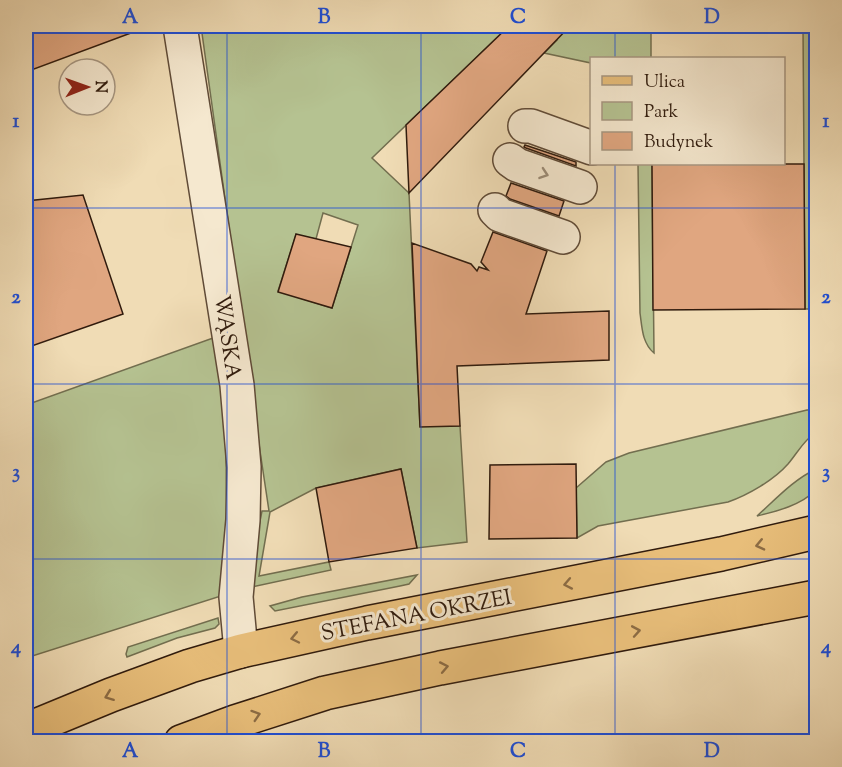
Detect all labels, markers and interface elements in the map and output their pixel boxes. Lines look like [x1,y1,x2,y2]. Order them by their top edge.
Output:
text: A [122,4,139,33]
text: B [318,4,331,33]
text: C [510,4,526,33]
text: D [704,4,720,33]
north arrow [57,57,117,117]
legend [590,57,785,165]
text: Ulica [644,70,685,96]
text: N [88,80,111,94]
text: Park [644,100,679,126]
text: 1 [13,108,20,137]
text: 1 [823,108,830,137]
text: Budynek [644,130,713,156]
one-way arrow [538,167,549,180]
text: 2 [11,284,21,313]
text: 2 [821,284,831,313]
street label: WĄSKA [204,293,248,382]
text: 3 [12,459,20,488]
text: 3 [822,459,830,488]
one-way arrow [755,538,765,551]
one-way arrow [564,577,574,590]
street label: STEFANA OKRZEI [318,583,515,651]
one-way arrow [631,625,641,638]
one-way arrow [290,631,300,644]
text: 4 [10,634,21,663]
text: 4 [820,634,831,663]
one-way arrow [439,661,449,674]
one-way arrow [104,689,115,701]
one-way arrow [250,710,261,722]
text: A [122,738,139,767]
text: B [318,738,331,767]
text: C [510,738,526,767]
text: D [704,738,720,767]

